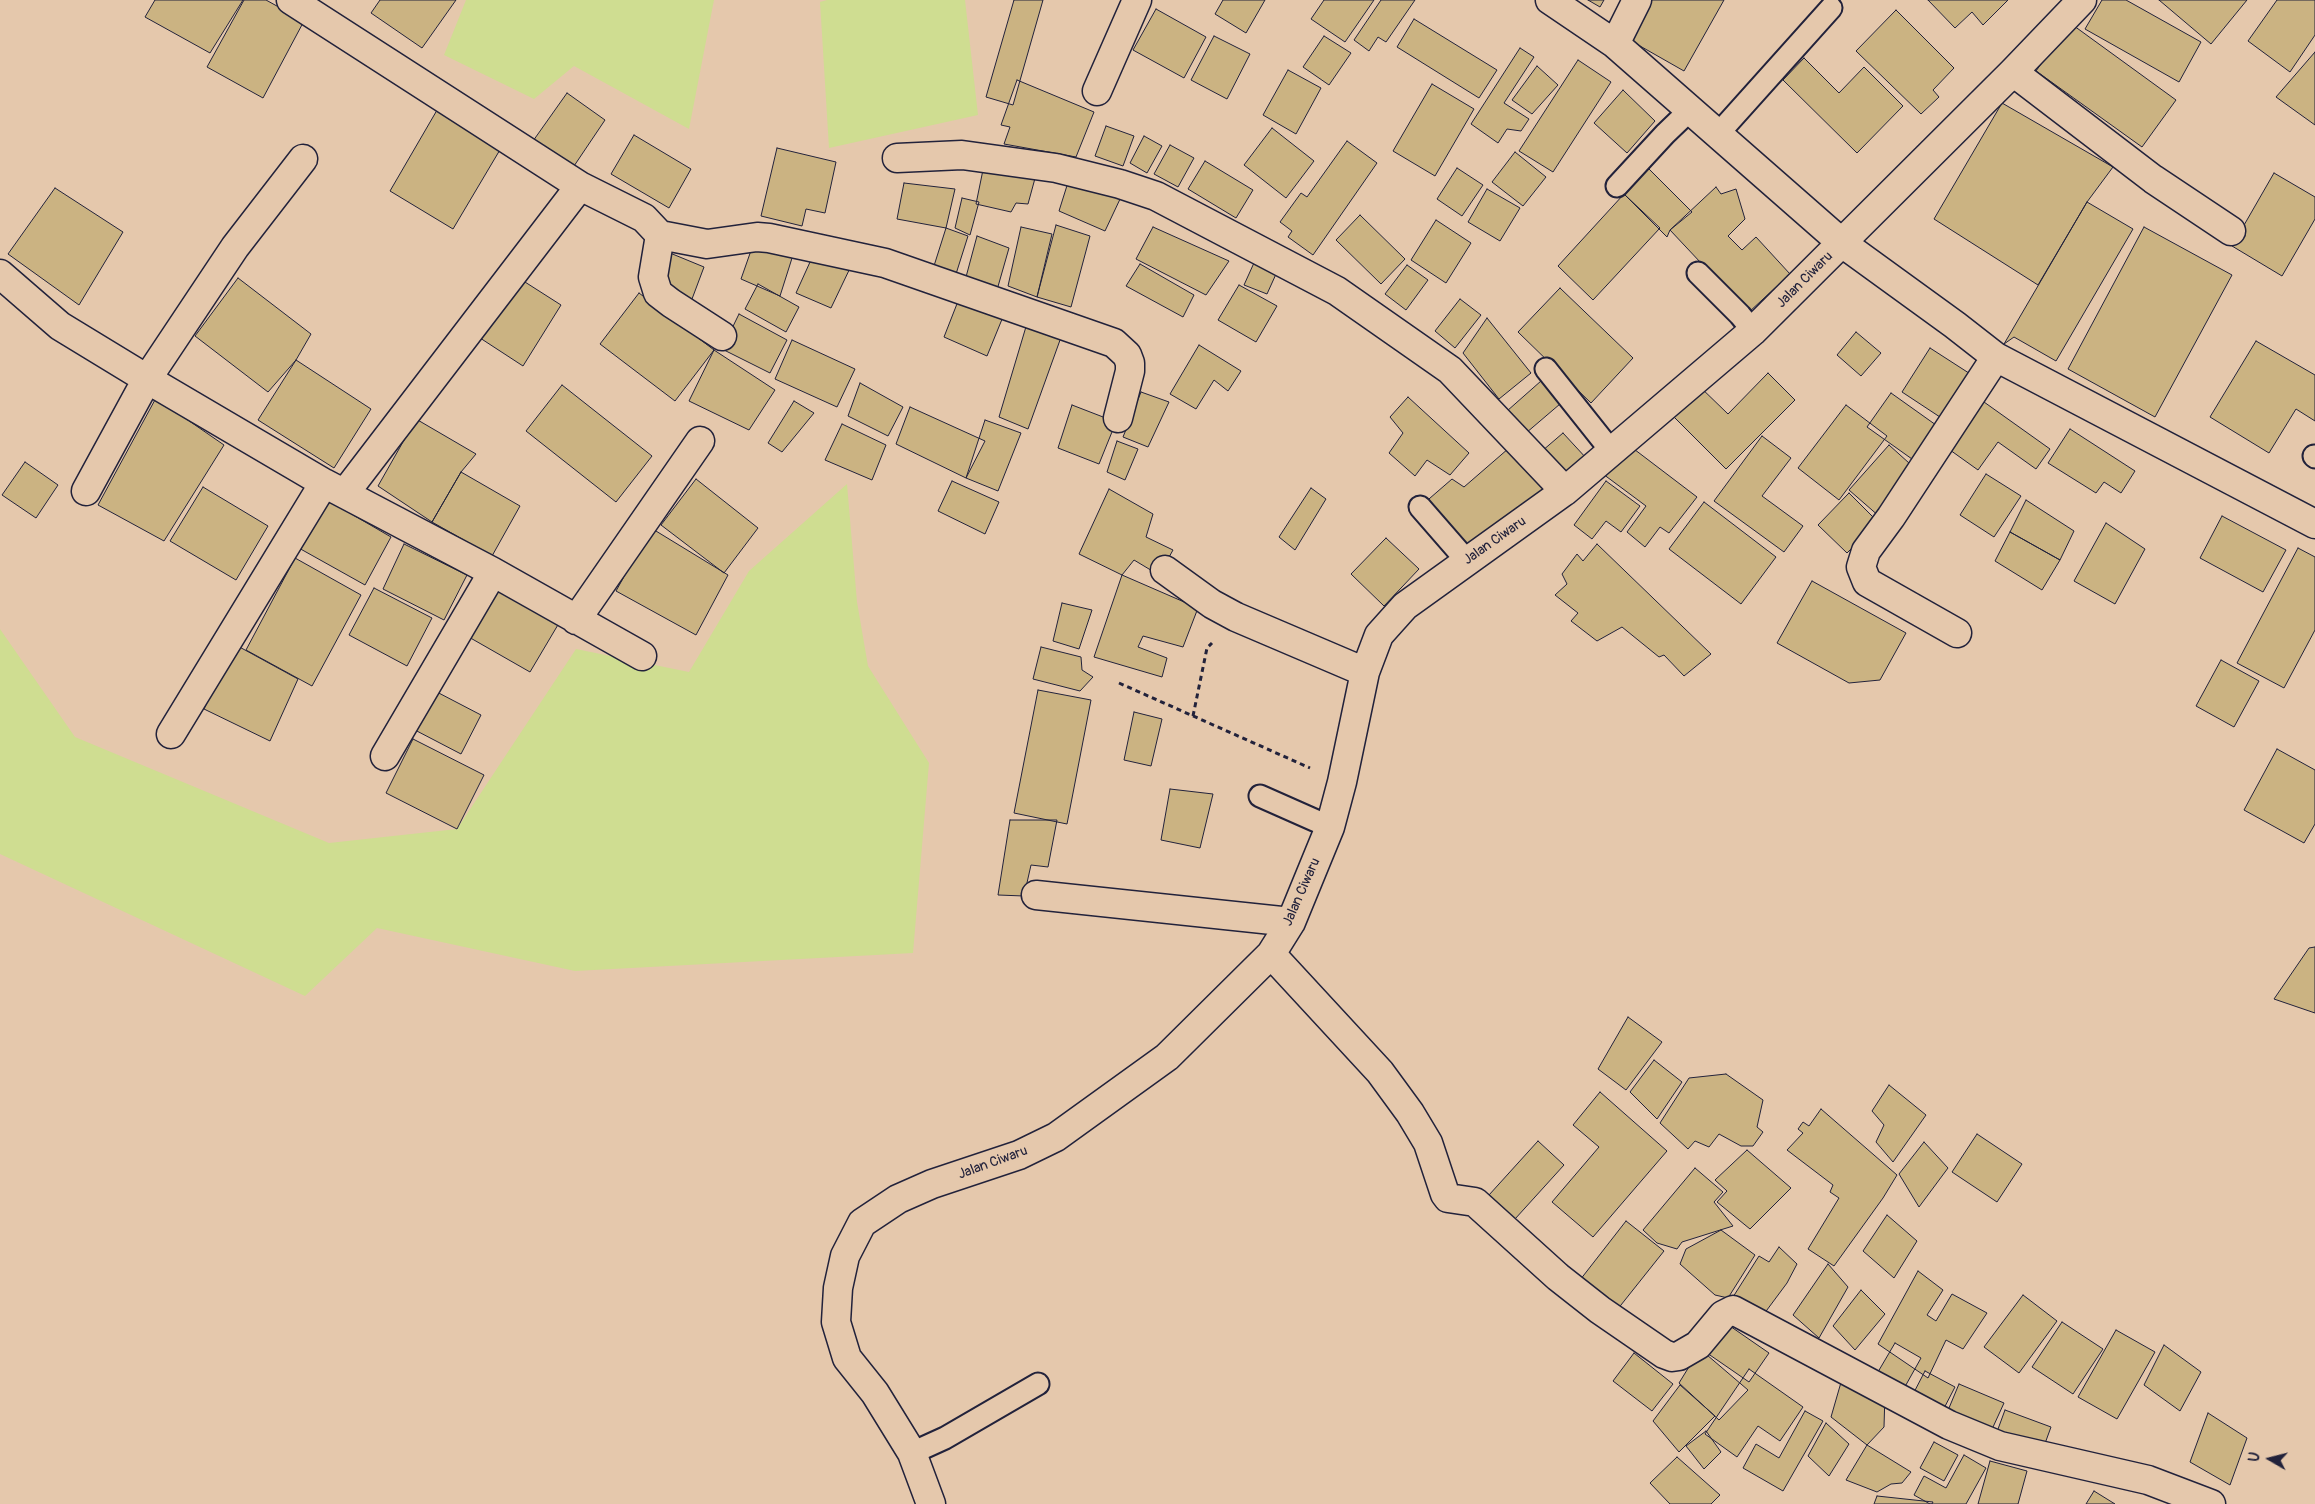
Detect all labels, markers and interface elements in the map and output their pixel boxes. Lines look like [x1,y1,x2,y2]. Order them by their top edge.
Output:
street label: Jalan Ciwaru [1773,248,1837,312]
street label: Jalan Ciwaru [1460,513,1530,569]
street label: Jalan Ciwaru [1280,855,1324,929]
street label: Jalan Ciwaru [956,1143,1030,1183]
north arrow [2245,1434,2295,1484]
text: U [2246,1451,2264,1463]

